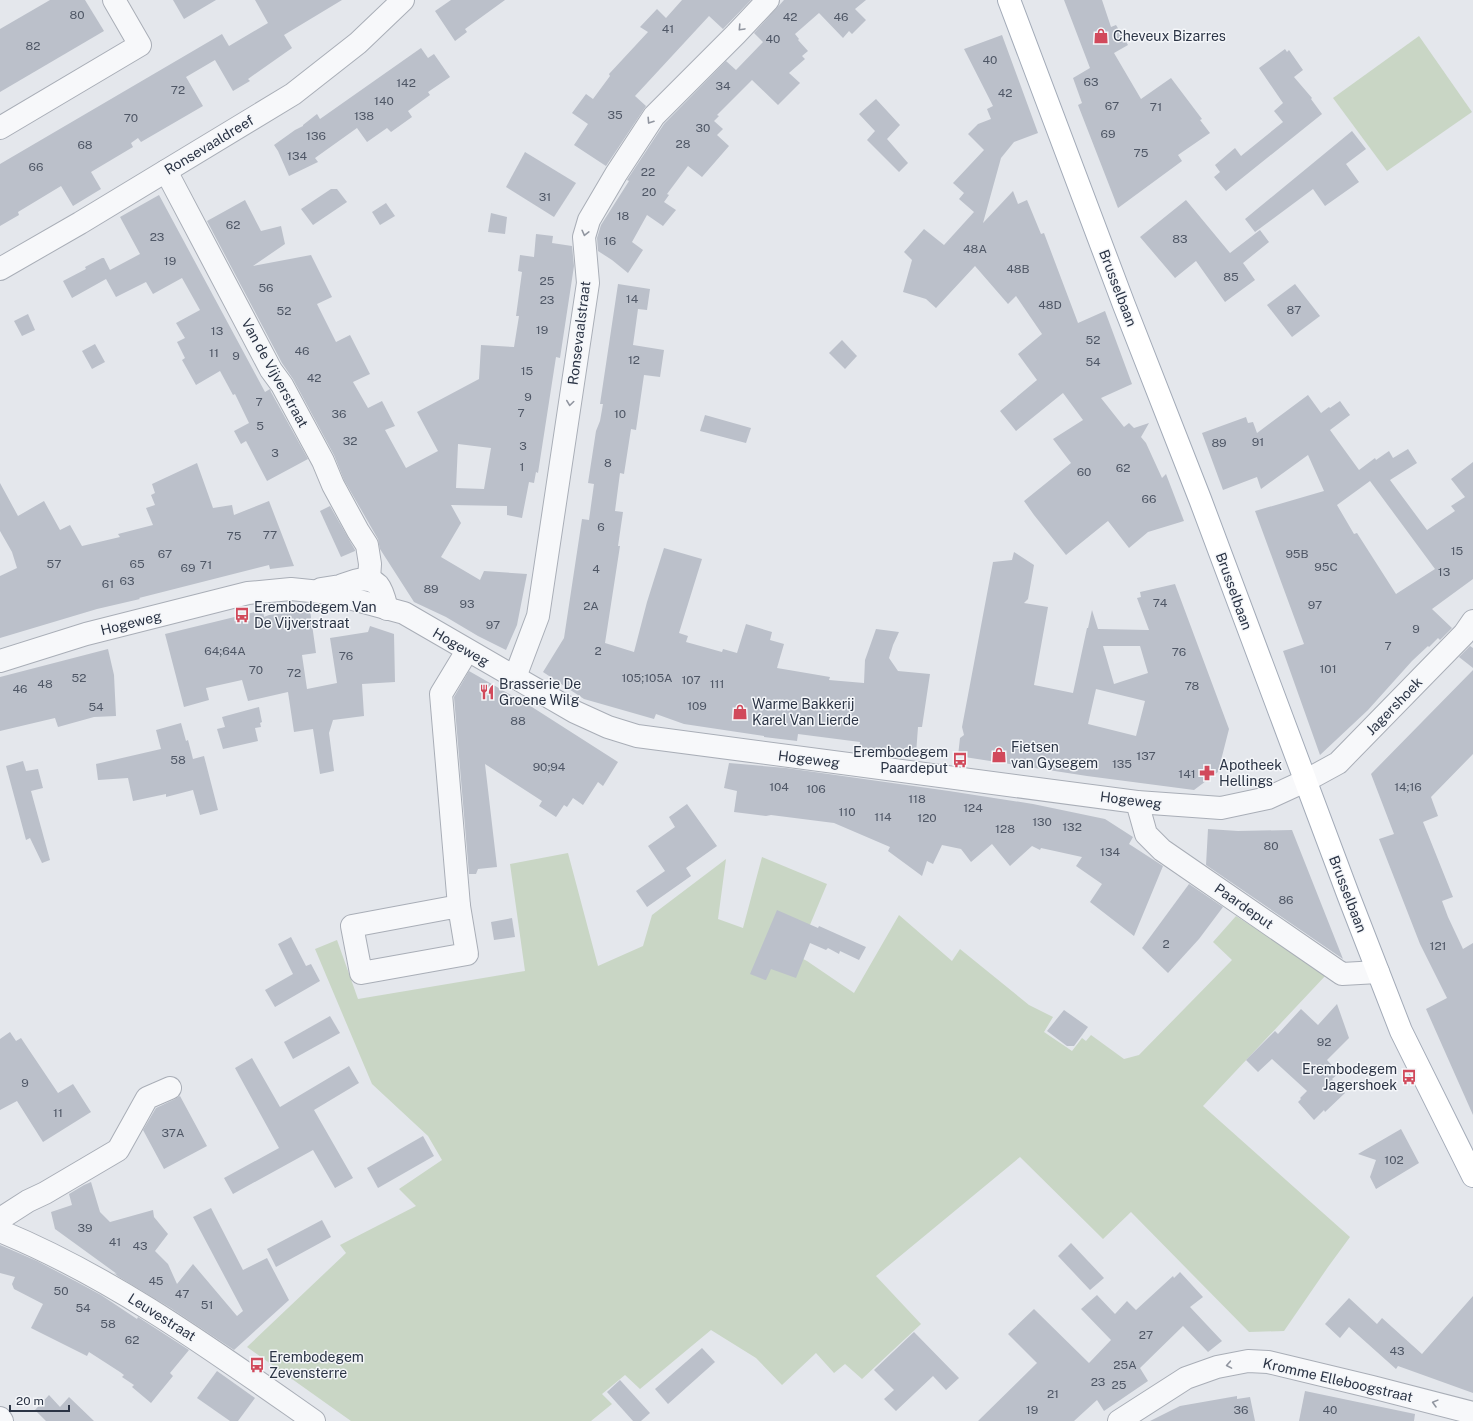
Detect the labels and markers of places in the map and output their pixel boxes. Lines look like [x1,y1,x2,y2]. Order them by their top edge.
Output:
shop icon: Cheveux Bizarres [1092,27,1110,45]
place label: Cheveux Bizarres [1113,28,1226,44]
place label: Erembodegem Van De Vijverstraat [254,599,377,631]
bus stop icon: Erembodegem Van De Vijverstraat [233,606,251,624]
place label: Brasserie De Groene Wilg [499,676,581,708]
restaurant icon: Brasserie De Groene Wilg [478,683,496,701]
place label: Warme Bakkerij Karel Van Lierde [752,696,859,728]
shop icon: Warme Bakkerij Karel Van Lierde [731,703,749,721]
place label: Fietsen van Gysegem [1011,739,1098,771]
place label: Erembodegem Paardeput [853,744,948,776]
shop icon: Fietsen van Gysegem [990,746,1008,764]
bus stop icon: Erembodegem Paardeput [951,751,969,769]
place label: Apotheek Hellings [1219,757,1282,789]
pharmacy icon: Apotheek Hellings [1198,764,1216,782]
place label: Erembodegem Jagershoek [1302,1061,1397,1093]
bus stop icon: Erembodegem Jagershoek [1400,1068,1418,1086]
place label: Erembodegem Zevensterre [269,1349,364,1381]
bus stop icon: Erembodegem Zevensterre [248,1356,266,1374]

